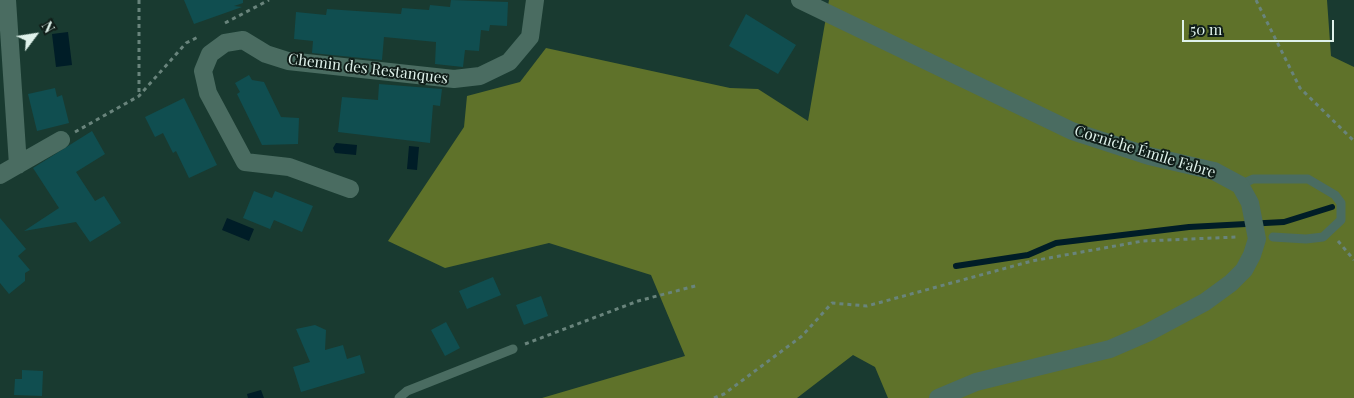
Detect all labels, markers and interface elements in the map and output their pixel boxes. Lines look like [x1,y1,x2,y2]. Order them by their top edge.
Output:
north arrow [10,10,60,60]
scale bar [1184,10,1336,42]
text: N [38,18,59,36]
text: 50 m [1190,19,1222,39]
street label: Chemin des Restanques [287,50,449,88]
street label: Corniche Émile Fabre [1072,122,1218,182]

